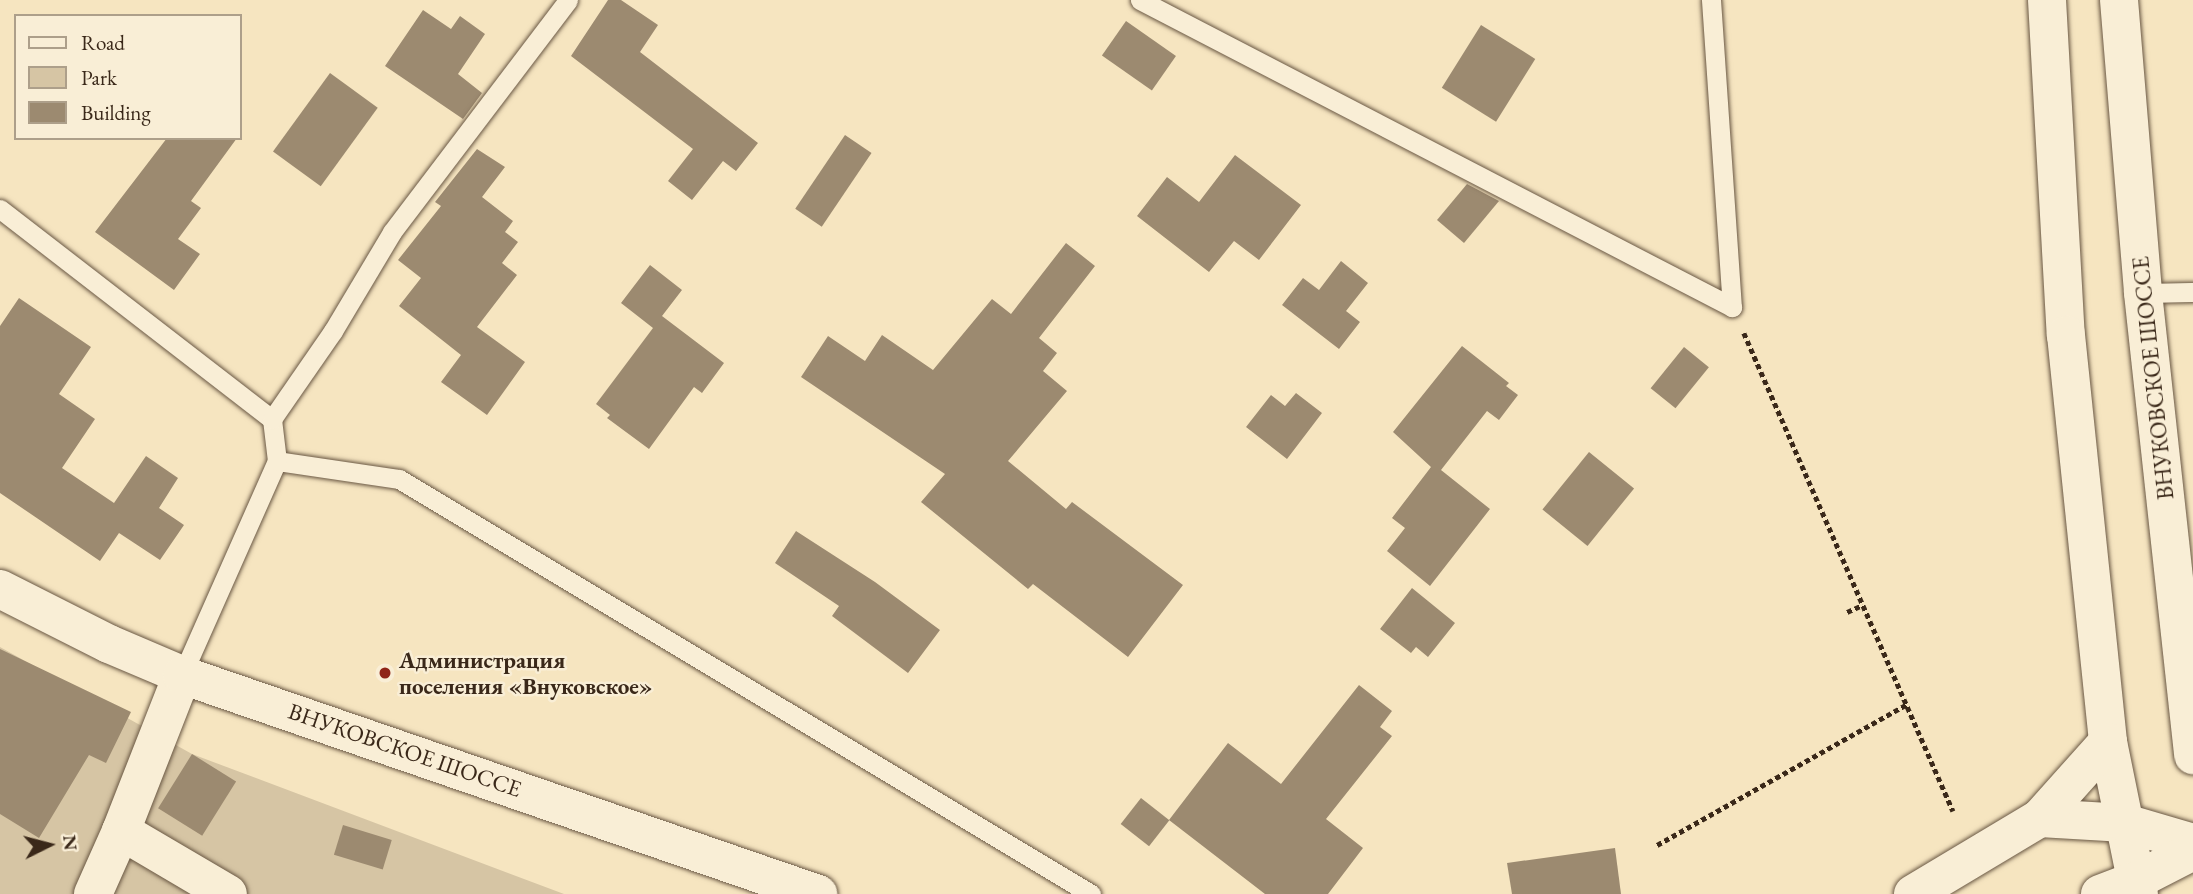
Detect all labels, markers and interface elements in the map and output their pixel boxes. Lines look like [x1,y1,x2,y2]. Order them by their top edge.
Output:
legend [14,14,242,140]
text: Road [81,29,125,56]
text: Park [81,64,117,91]
text: Building [81,99,151,126]
street label: ВНУКОВСКОЕ ШОССЕ [2126,255,2180,501]
place label: Администрация поселения «Внуковское» [399,646,652,700]
marker: Администрация поселения «Внуковское» [377,665,393,681]
street label: ВНУКОВСКОЕ ШОССЕ [285,697,525,803]
north arrow [14,810,84,880]
text: N [57,834,84,852]

